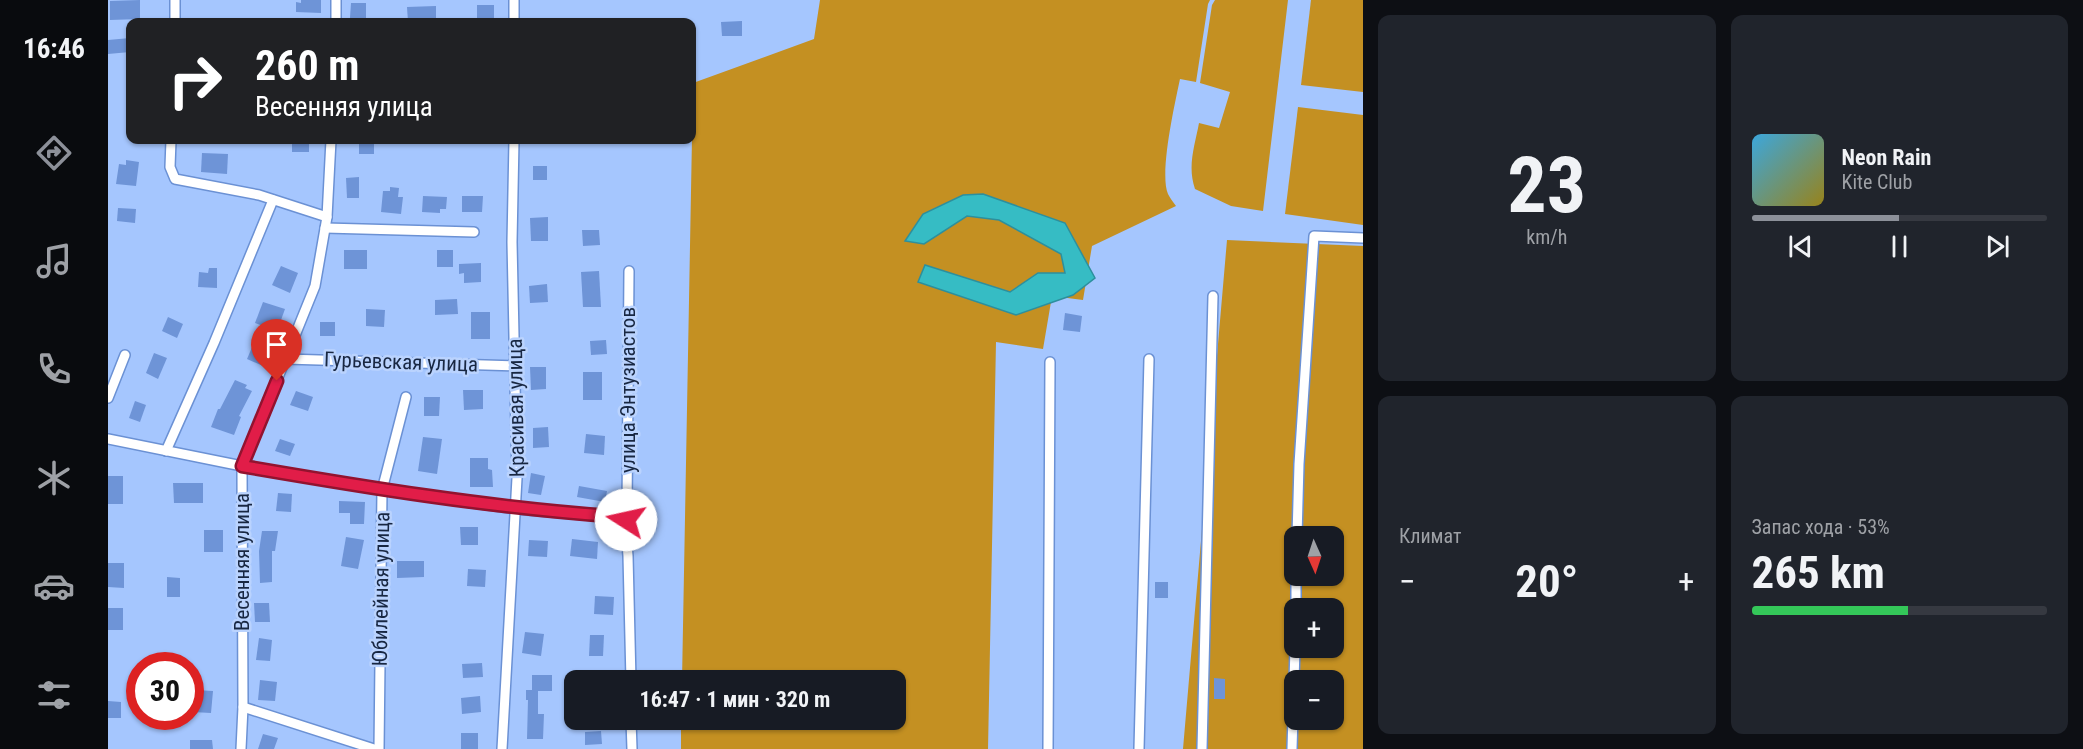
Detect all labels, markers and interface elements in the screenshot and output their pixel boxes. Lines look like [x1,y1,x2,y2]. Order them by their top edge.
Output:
text: 16:46 [23,33,85,65]
text: 260 m [255,41,360,90]
icon: right [156,42,234,120]
text: Весенняя улица [255,91,433,123]
icon: directions [33,132,75,174]
text: 23 [1507,140,1586,231]
text: Neon Rain [1842,145,1931,170]
text: Kite Club [1842,170,1912,194]
text: km/h [1526,225,1567,249]
icon: previous [1784,230,1817,263]
icon: pause [1883,230,1916,263]
icon: next [1981,230,2014,263]
icon: music [33,240,75,282]
street label: улица Энтузиастов [616,307,640,473]
pin [251,319,302,381]
icon: arrive [260,328,293,361]
street label: Красивая улица [503,338,529,478]
street label: Гурьевская улица [324,347,478,377]
icon: phone [33,348,75,390]
icon: climate [33,457,75,499]
position arrow [594,488,658,552]
street label: Весенняя улица [230,493,254,631]
street label: Юбилейная улица [368,512,394,666]
text: Запас хода · 53% [1752,515,1890,539]
text: Климат [1399,524,1461,548]
north arrow [1284,526,1344,586]
map controls [1284,526,1344,730]
text: 265 km [1752,546,1885,599]
text: 20° [1515,555,1578,608]
text: − [1399,562,1416,601]
text: + [1678,562,1694,601]
icon: car [33,565,75,607]
button: + [1284,598,1344,658]
speed limit sign: 30 [126,652,204,730]
button: − [1284,670,1344,730]
icon: filters [33,674,75,716]
text: 16:47 · 1 мин · 320 m [640,687,830,712]

